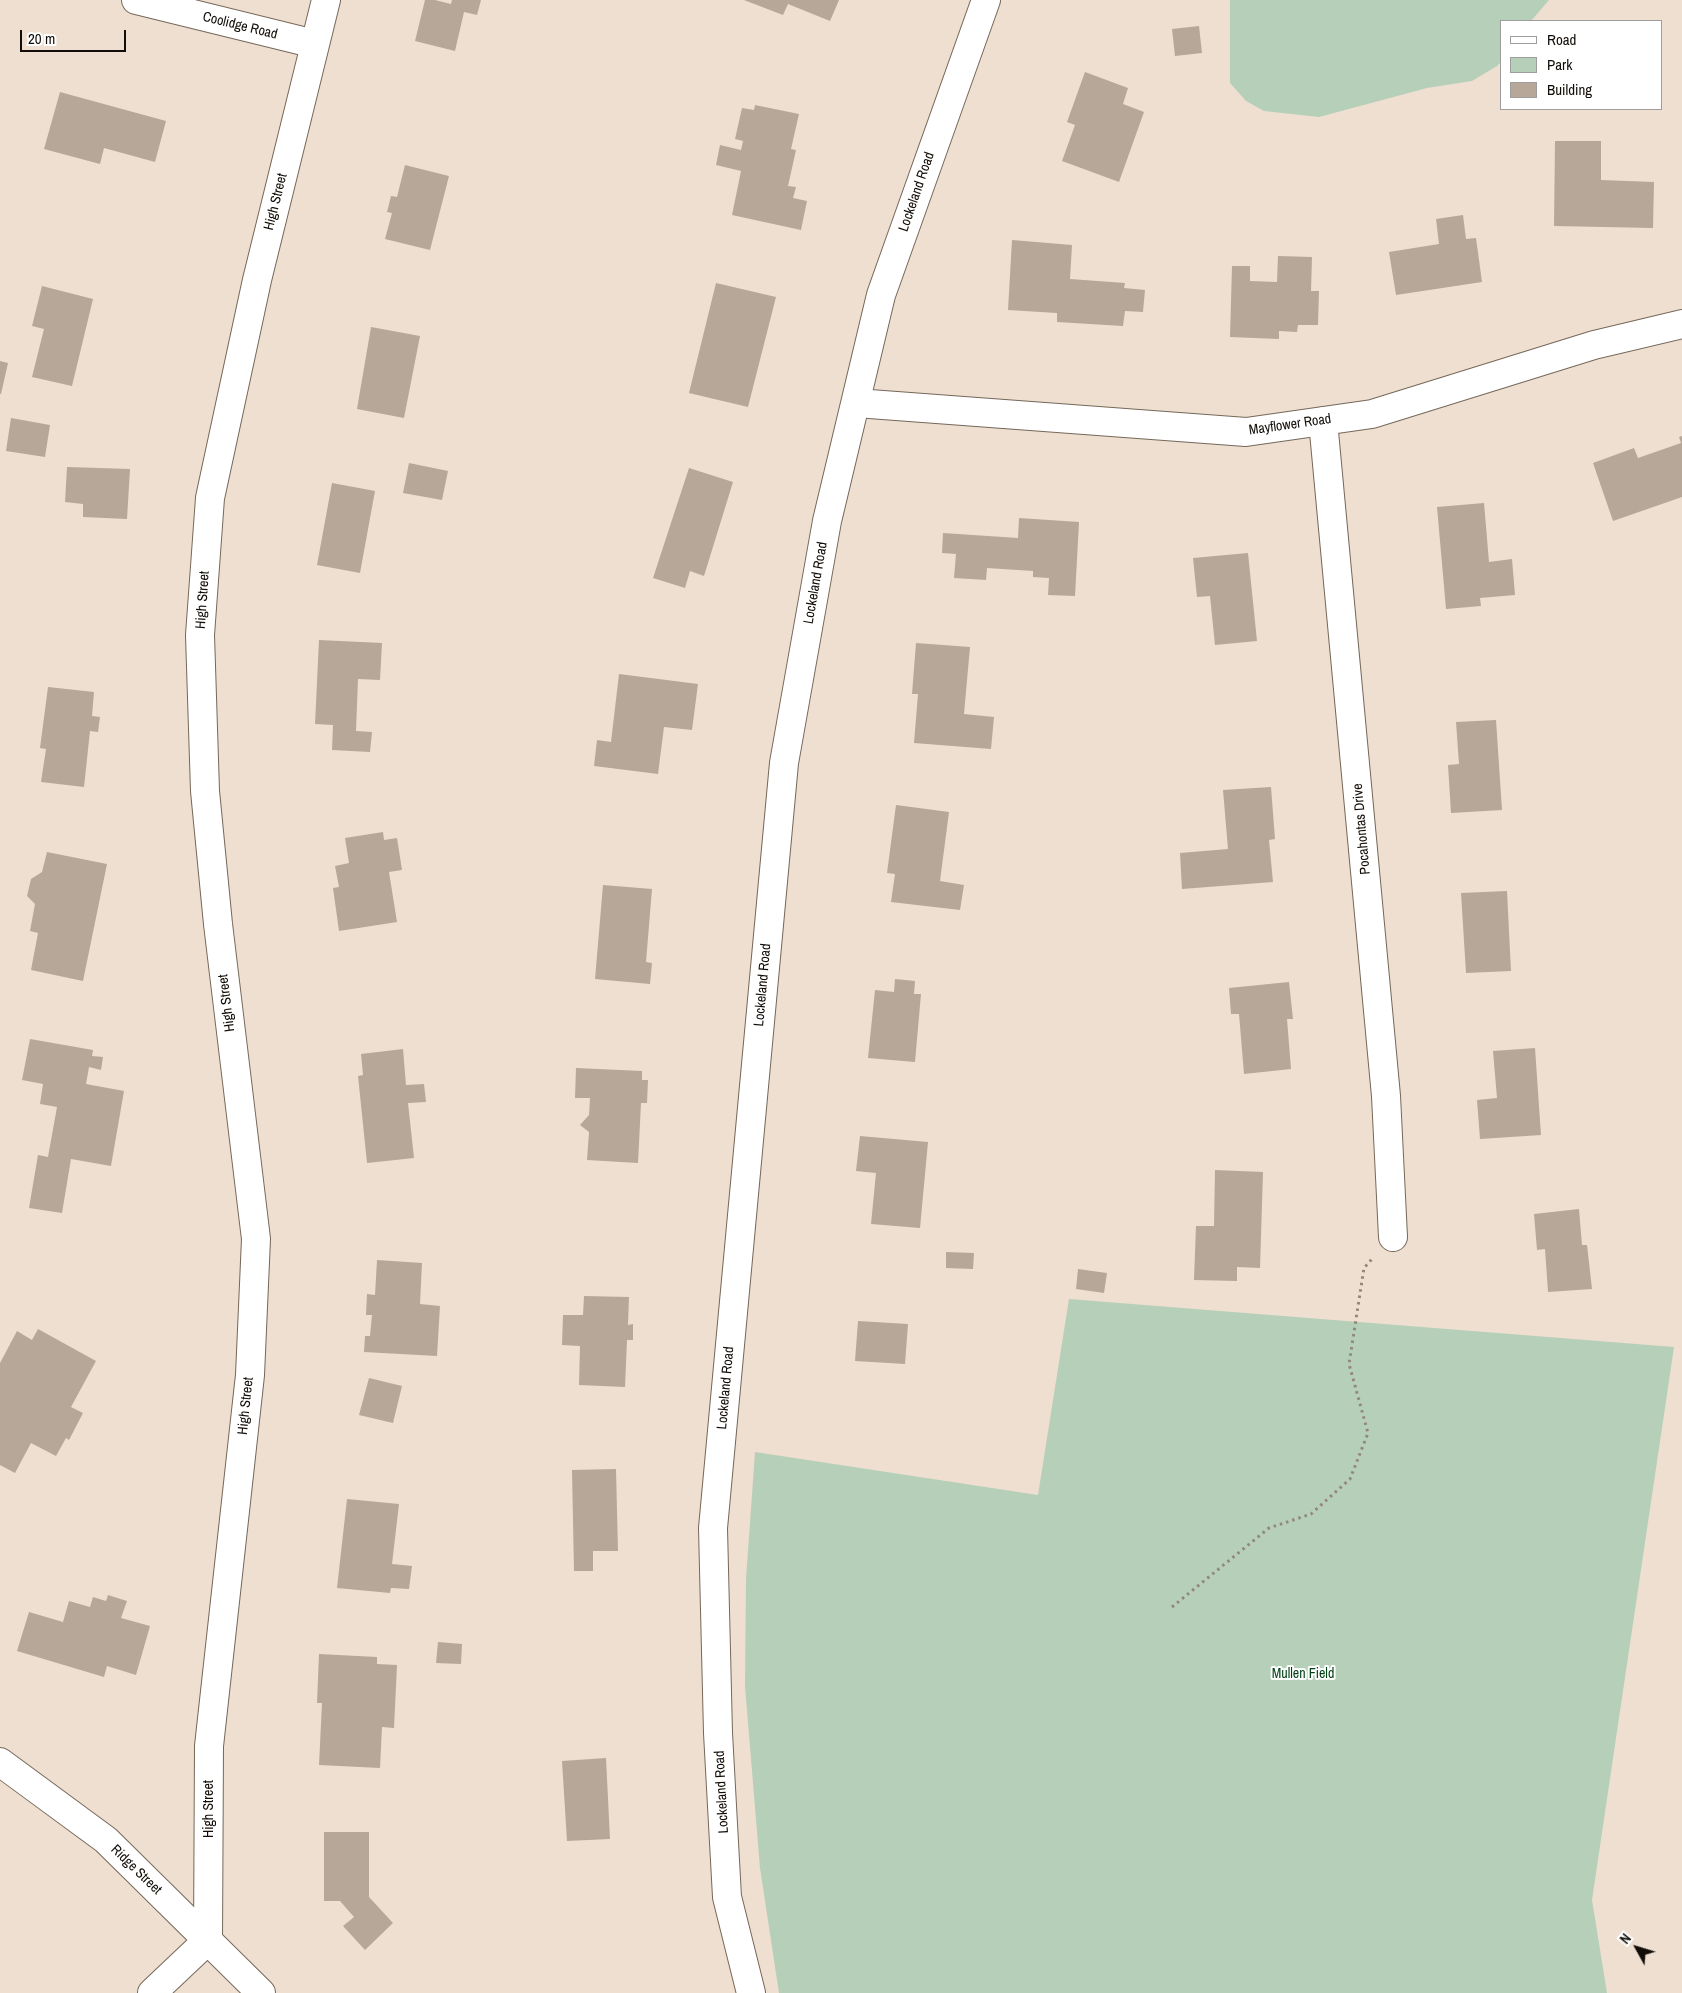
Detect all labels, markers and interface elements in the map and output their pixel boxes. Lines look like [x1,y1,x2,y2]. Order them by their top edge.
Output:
street label: Coolidge Road [201,9,279,43]
scale bar [22,20,129,52]
legend [1500,20,1662,110]
text: 20 m [28,28,55,49]
text: Road [1547,29,1576,50]
text: Park [1547,54,1572,75]
text: Building [1547,79,1592,100]
street label: Lockeland Road [896,150,938,234]
street label: High Street [261,172,291,232]
street label: Mayflower Road [1248,411,1332,439]
street label: Lockeland Road [801,541,831,625]
street label: High Street [193,570,213,630]
street label: Pocahontas Drive [1350,783,1374,875]
street label: Lockeland Road [751,943,775,1027]
street label: High Street [215,973,239,1033]
street label: Lockeland Road [714,1346,738,1430]
street label: High Street [235,1376,257,1436]
park label: Mullen Field [1272,1666,1334,1682]
street label: Lockeland Road [711,1750,733,1834]
street label: High Street [201,1780,217,1838]
street label: Ridge Street [107,1842,165,1898]
north arrow [1612,1923,1662,1973]
text: N [1616,1930,1635,1947]

